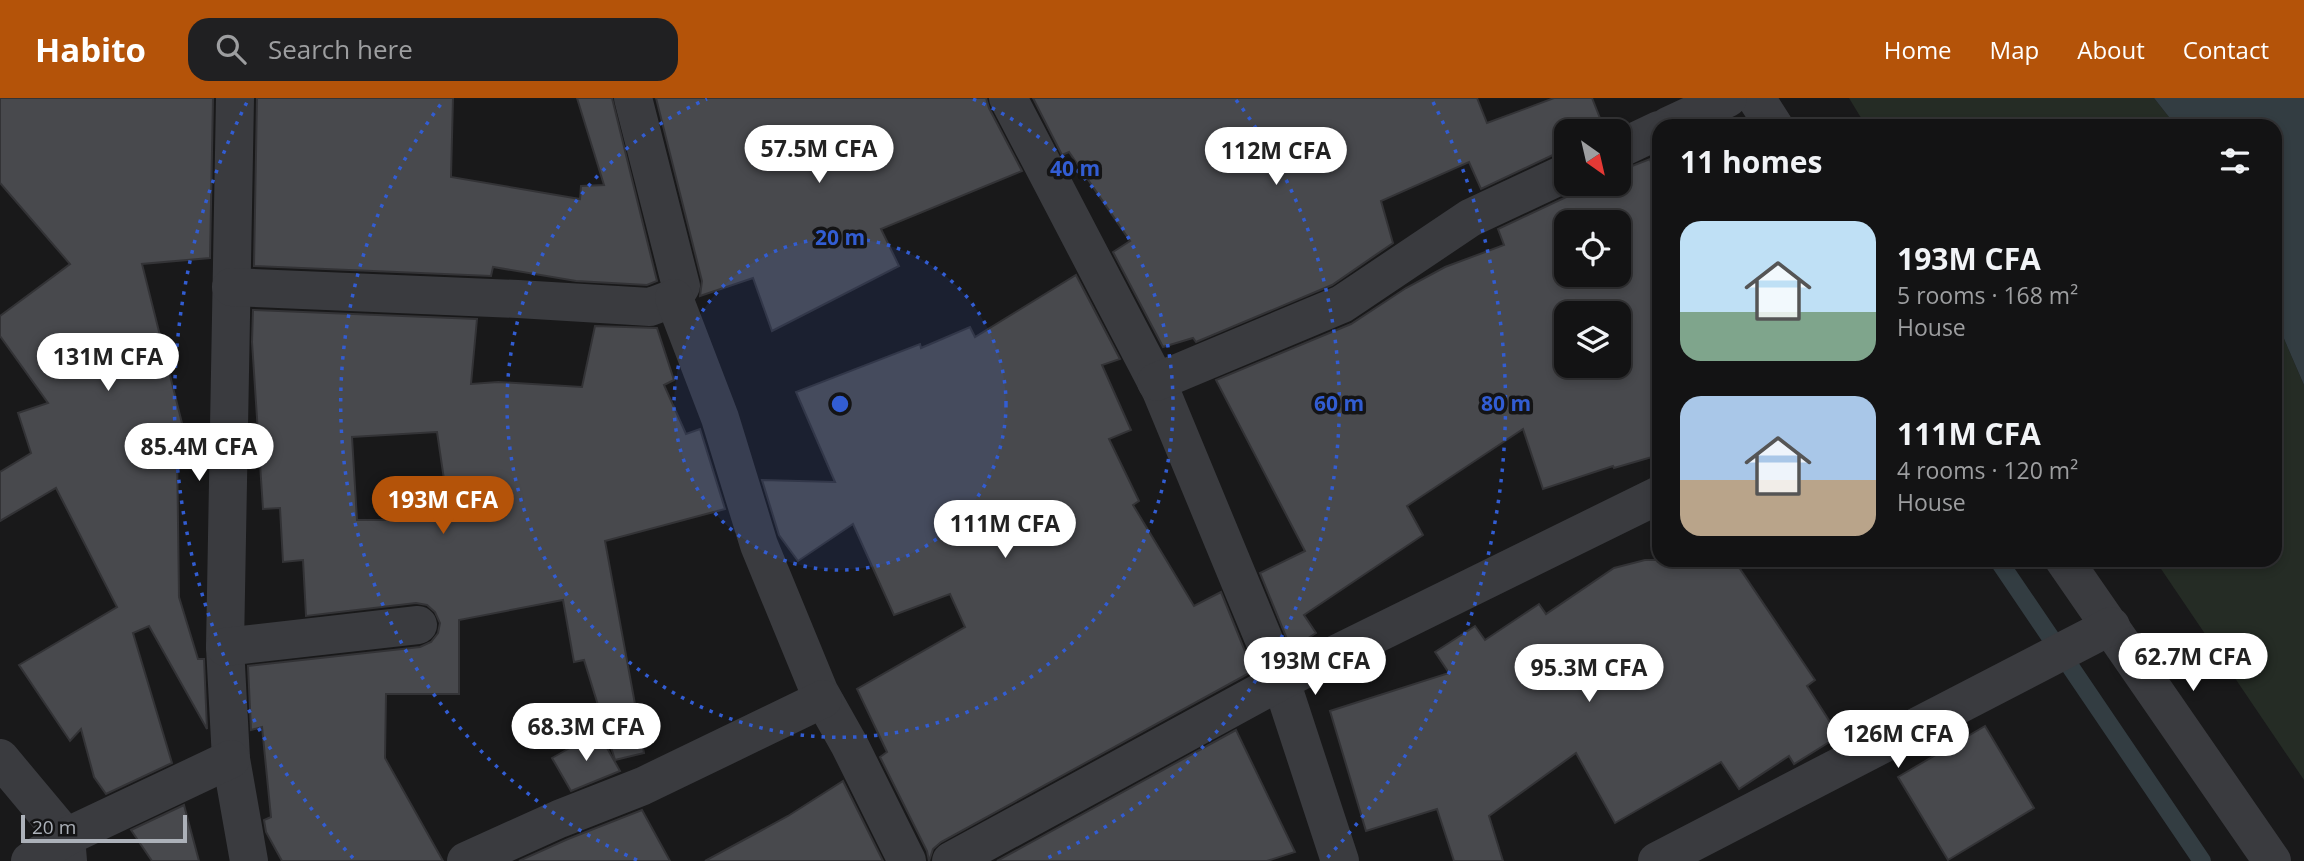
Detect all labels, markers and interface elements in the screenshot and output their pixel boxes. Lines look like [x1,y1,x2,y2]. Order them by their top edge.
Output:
search box [188,18,678,81]
text: Habito [35,27,146,72]
icon: search [212,30,250,68]
text: Search here [268,31,413,67]
text: Home [1884,33,1952,66]
text: Map [1990,33,2039,66]
text: About [2077,33,2145,66]
text: Contact [2183,33,2269,66]
north arrow [1554,119,1631,196]
map controls [1554,119,1631,378]
pin: 57.5M CFA [739,126,899,185]
pin: 112M CFA [1204,127,1348,187]
text: 57.5M CFA [761,132,877,164]
text: 112M CFA [1221,134,1331,166]
text: 11 homes [1680,141,1823,182]
icon: filters [2216,142,2254,180]
text: 40 m [1050,154,1100,182]
button: locate [1554,210,1631,287]
text: 20 m [815,223,865,251]
text: 193M CFA [1897,238,2041,279]
icon: home [1736,249,1820,333]
text: 5 rooms · 168 m² [1897,279,2078,311]
button: layers [1554,301,1631,378]
text: House [1897,311,1966,343]
pin: 131M CFA [36,334,180,393]
text: 131M CFA [53,340,163,372]
text: 60 m [1314,389,1364,417]
text: 80 m [1481,389,1531,417]
centre of rings [828,392,852,416]
text: 111M CFA [1897,413,2041,454]
pin: 85.4M CFA [119,424,279,483]
icon: home [1736,424,1820,508]
text: 85.4M CFA [141,430,257,462]
text: 4 rooms · 120 m² [1897,454,2078,486]
pin: 193M CFA [371,476,515,536]
text: 193M CFA [388,483,498,515]
text: House [1897,486,1966,518]
pin: 111M CFA [933,500,1077,560]
text: 111M CFA [950,507,1060,539]
pin: 62.7M CFA [2113,634,2273,693]
pin: 193M CFA [1243,638,1387,697]
text: 62.7M CFA [2135,640,2251,672]
text: 193M CFA [1260,644,1370,676]
pin: 95.3M CFA [1509,644,1669,704]
text: 95.3M CFA [1531,651,1647,683]
pin: 68.3M CFA [506,704,666,763]
text: 68.3M CFA [528,710,644,742]
pin: 126M CFA [1826,710,1970,770]
text: 126M CFA [1843,717,1953,749]
scale bar [21,812,187,844]
text: 20 m [32,814,76,840]

